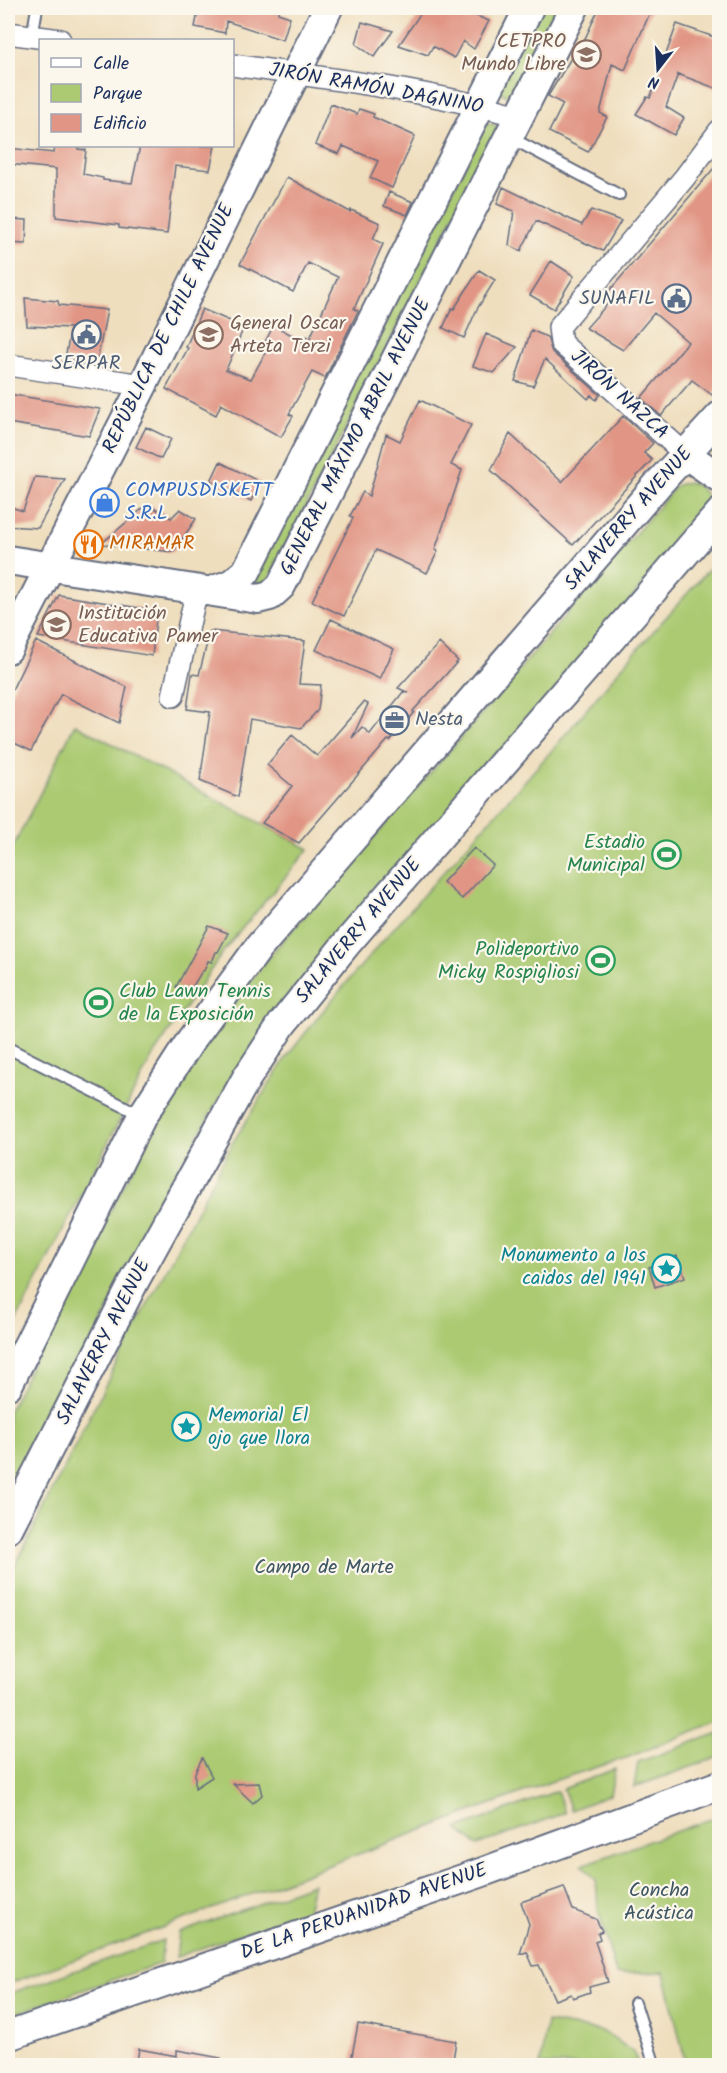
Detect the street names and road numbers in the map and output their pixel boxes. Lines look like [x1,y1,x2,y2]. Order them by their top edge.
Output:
street label: JIRÓN RAMÓN DAGNINO [266,54,486,124]
street label: REPÚBLICA DE CHILE AVENUE [94,197,244,459]
street label: GENERAL MÁXIMO ABRIL AVENUE [272,291,441,581]
street label: JIRÓN NAZCA [562,342,676,448]
street label: SALAVERRY AVENUE [557,439,702,598]
street label: SALAVERRY AVENUE [288,850,431,1011]
street label: SALAVERRY AVENUE [48,1252,160,1431]
street label: DE LA PERUANIDAD AVENUE [236,1854,493,1969]

